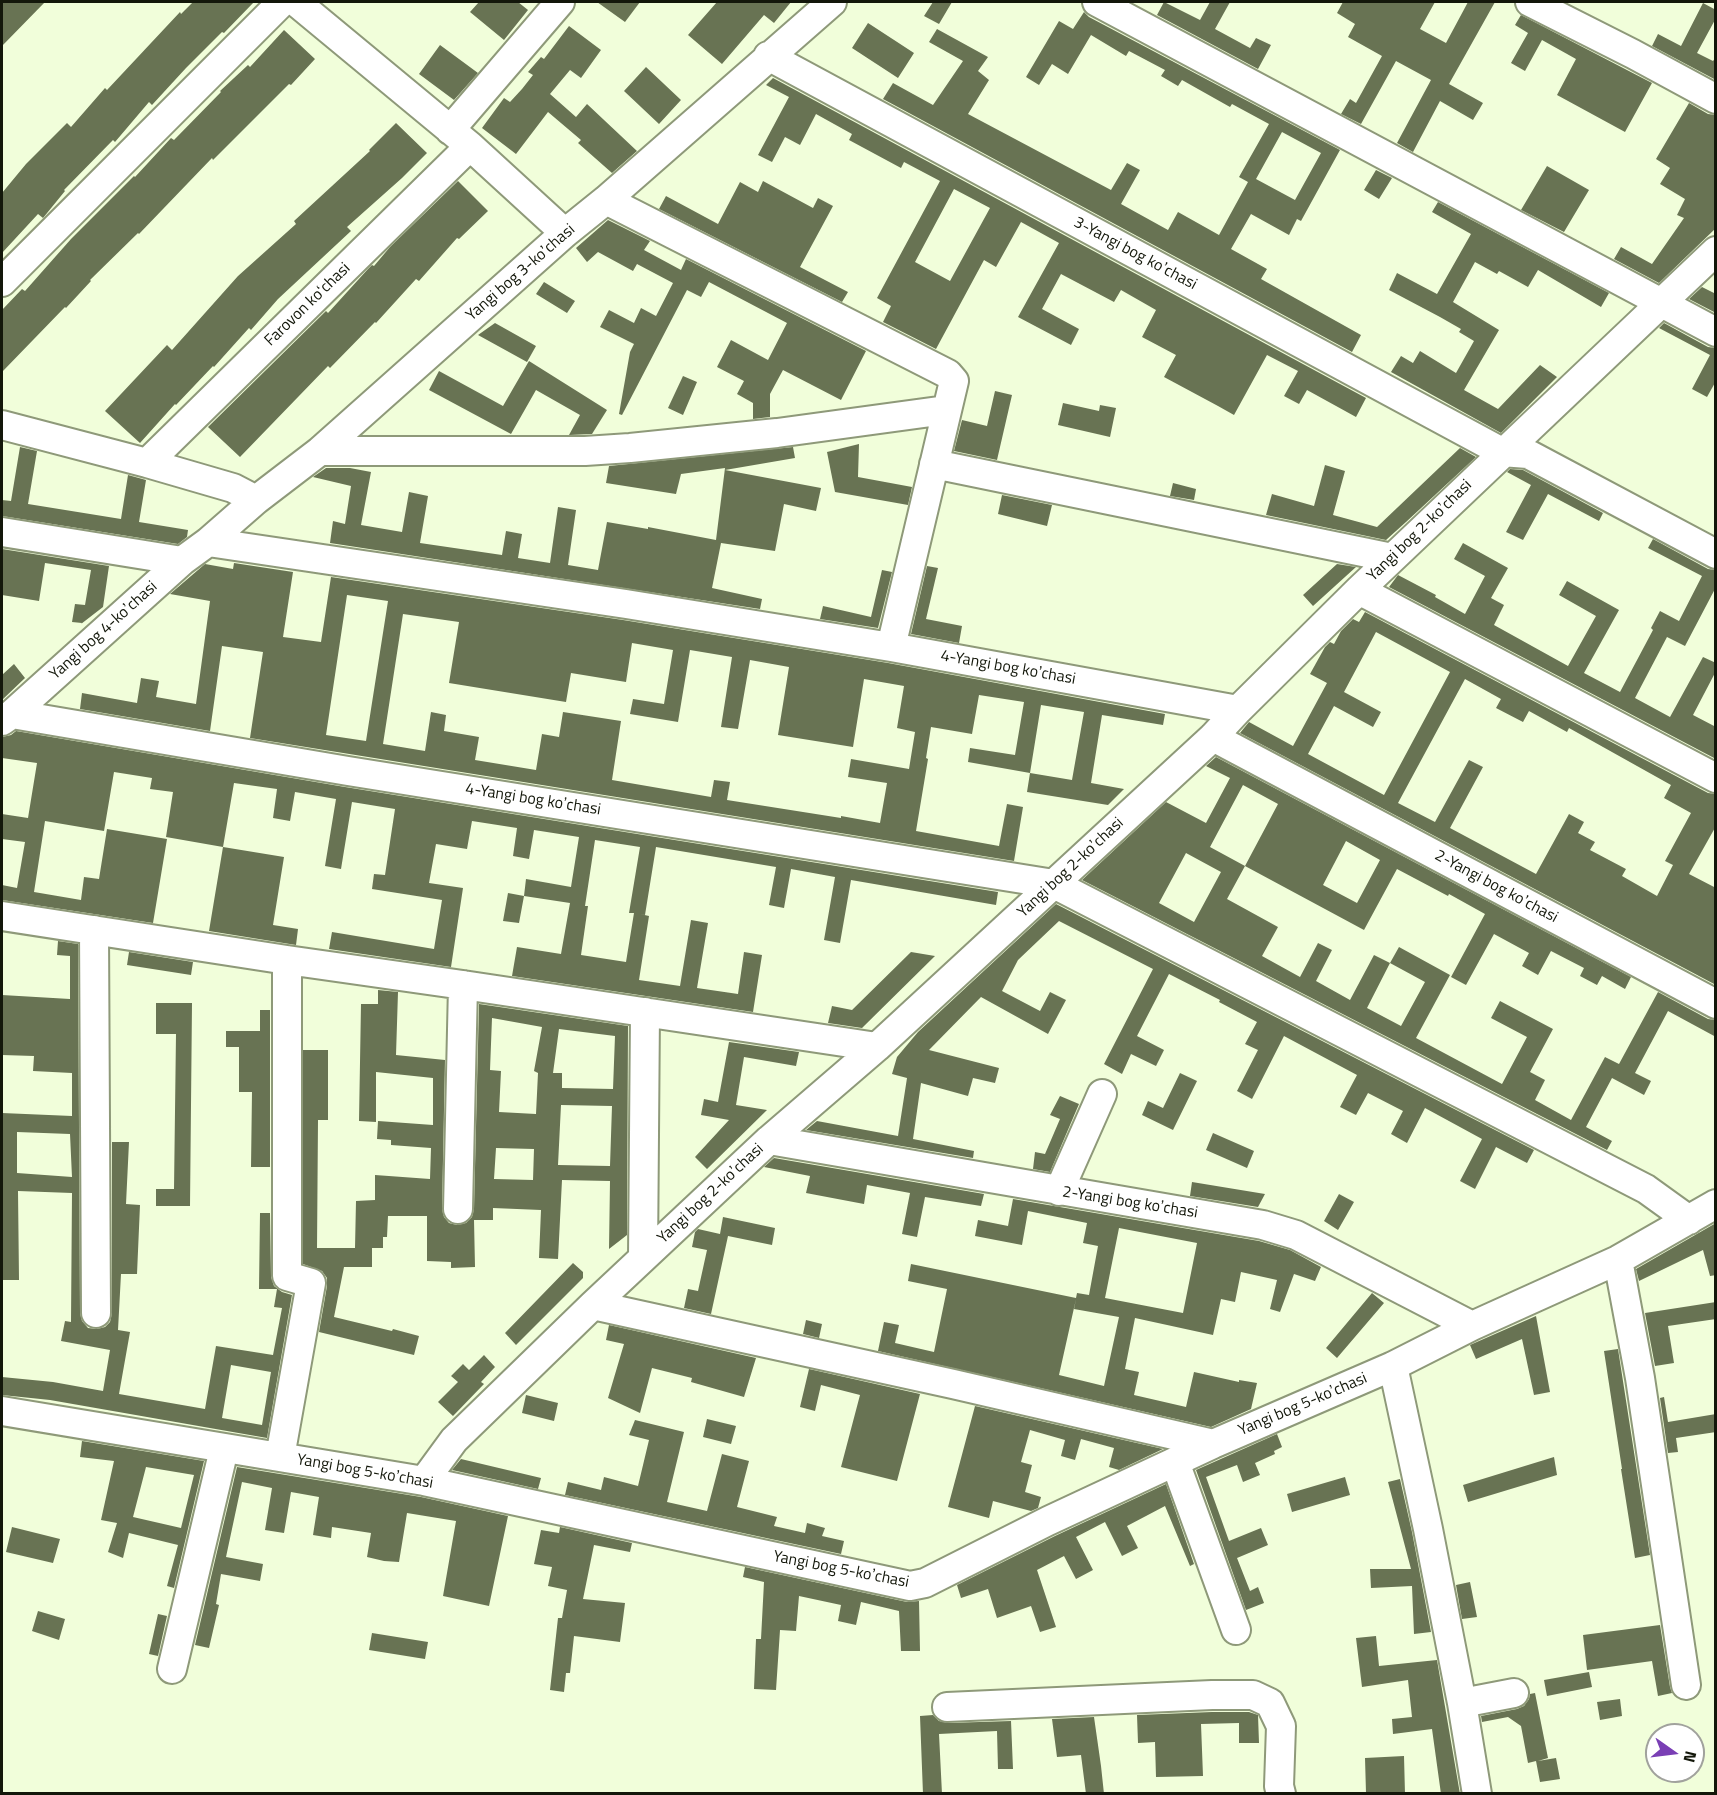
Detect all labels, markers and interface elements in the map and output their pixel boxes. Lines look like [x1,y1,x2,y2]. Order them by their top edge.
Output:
street label: 3-Yangi bog koʼchasi [1070,213,1200,295]
street label: Yangi bog 3-koʼchasi [463,220,579,326]
street label: Farovon koʻchasi [261,259,355,351]
street label: Yangi bog 2-koʼchasi [1364,476,1476,586]
street label: Yangi bog 4-koʼchasi [46,578,162,684]
street label: 4-Yangi bog koʼchasi [939,647,1077,689]
street label: 4-Yangi bog koʼchasi [464,780,602,820]
street label: Yangi bog 2-koʼchasi [1014,814,1128,922]
street label: 2-Yangi bog koʼchasi [1431,846,1561,928]
street label: Yangi bog 2-koʼchasi [654,1140,768,1248]
street label: 2-Yangi bog koʼchasi [1061,1183,1199,1223]
street label: Yangi bog 5-koʼchasi [1236,1369,1370,1441]
street label: Yangi bog 5-koʼchasi [295,1451,435,1493]
street label: Yangi bog 5-koʼchasi [771,1547,911,1593]
north arrow [1645,1723,1705,1783]
text: N [1678,1749,1704,1765]

